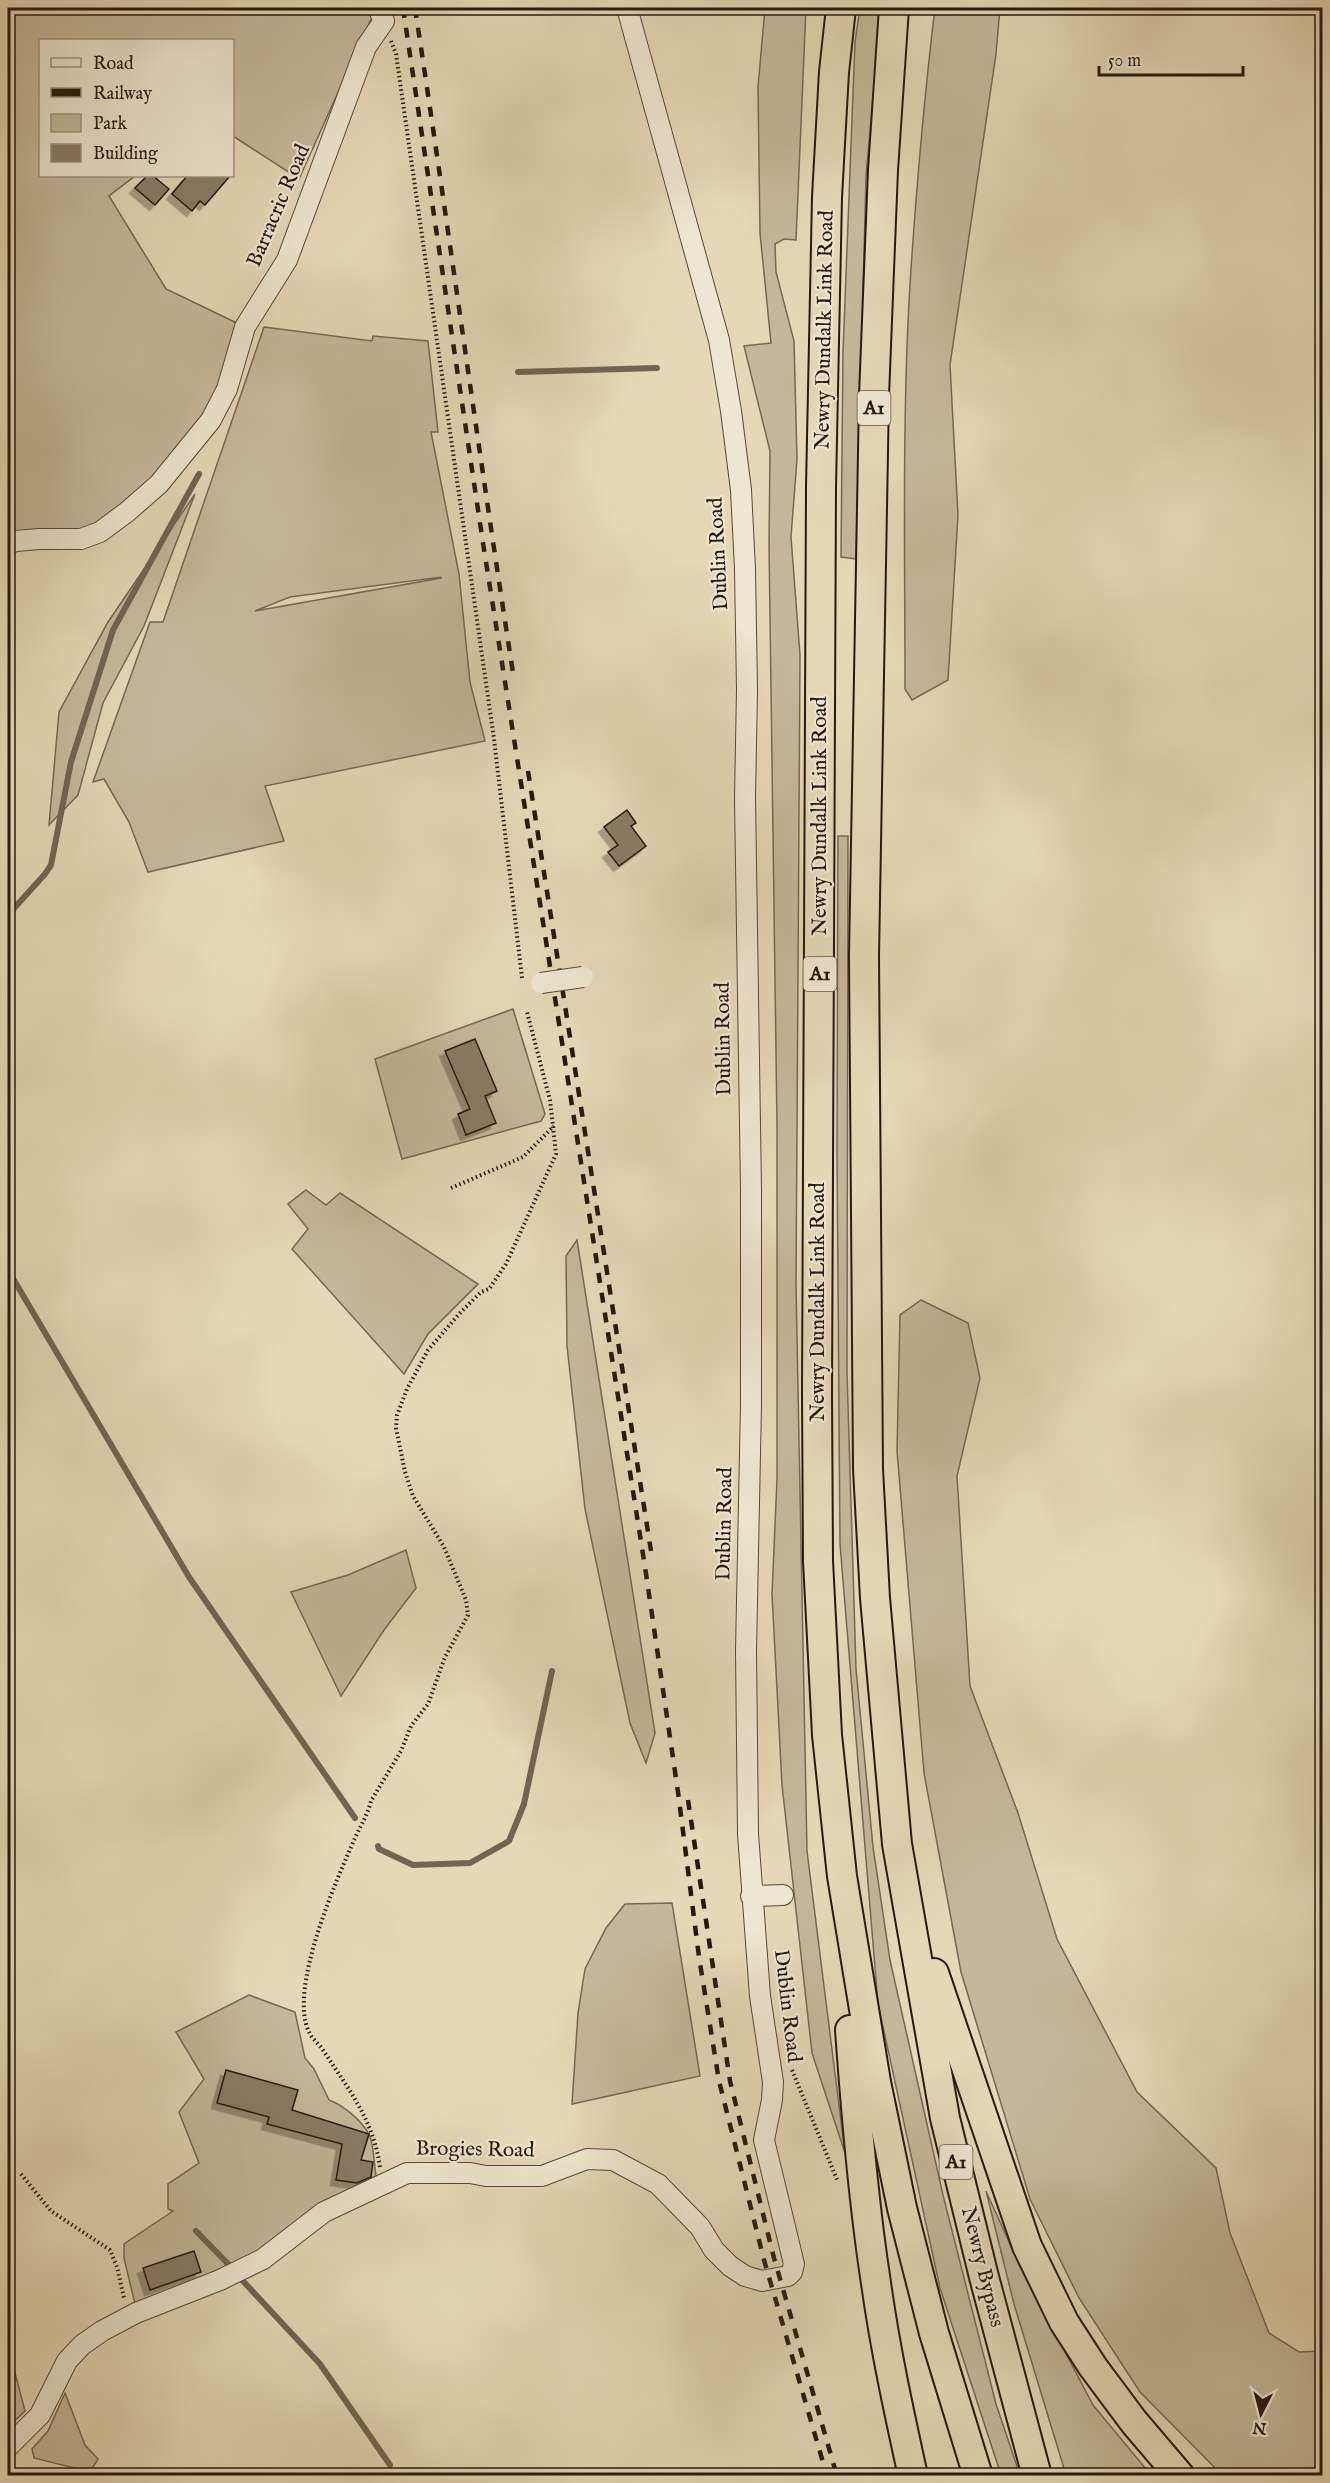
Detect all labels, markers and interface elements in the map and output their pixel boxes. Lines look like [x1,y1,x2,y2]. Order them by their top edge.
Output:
legend [39,39,234,177]
scale bar [1099,39,1243,77]
text: 50 m [1108,50,1141,73]
text: Road [93,53,134,76]
text: Railway [93,83,152,106]
text: Park [93,113,128,136]
street label: Barracric Road [241,140,317,271]
text: Building [93,143,158,166]
street label: Newry Dundalk Link Road [809,209,841,450]
road number: A1 [858,391,890,425]
street label: Dublin Road [703,496,735,611]
street label: Newry Dundalk Link Road [807,695,834,936]
road number: A1 [804,957,836,991]
street label: Dublin Road [709,981,738,1096]
street label: Newry Dundalk Link Road [805,1181,832,1422]
street label: Dublin Road [711,1466,740,1581]
street label: Dublin Road [767,1948,807,2065]
street label: Brogies Road [415,2135,535,2165]
road number: A1 [940,2145,972,2179]
street label: Newry Bypass [954,2204,1010,2330]
north arrow [1231,2384,1291,2444]
text: N [1252,2416,1269,2438]

